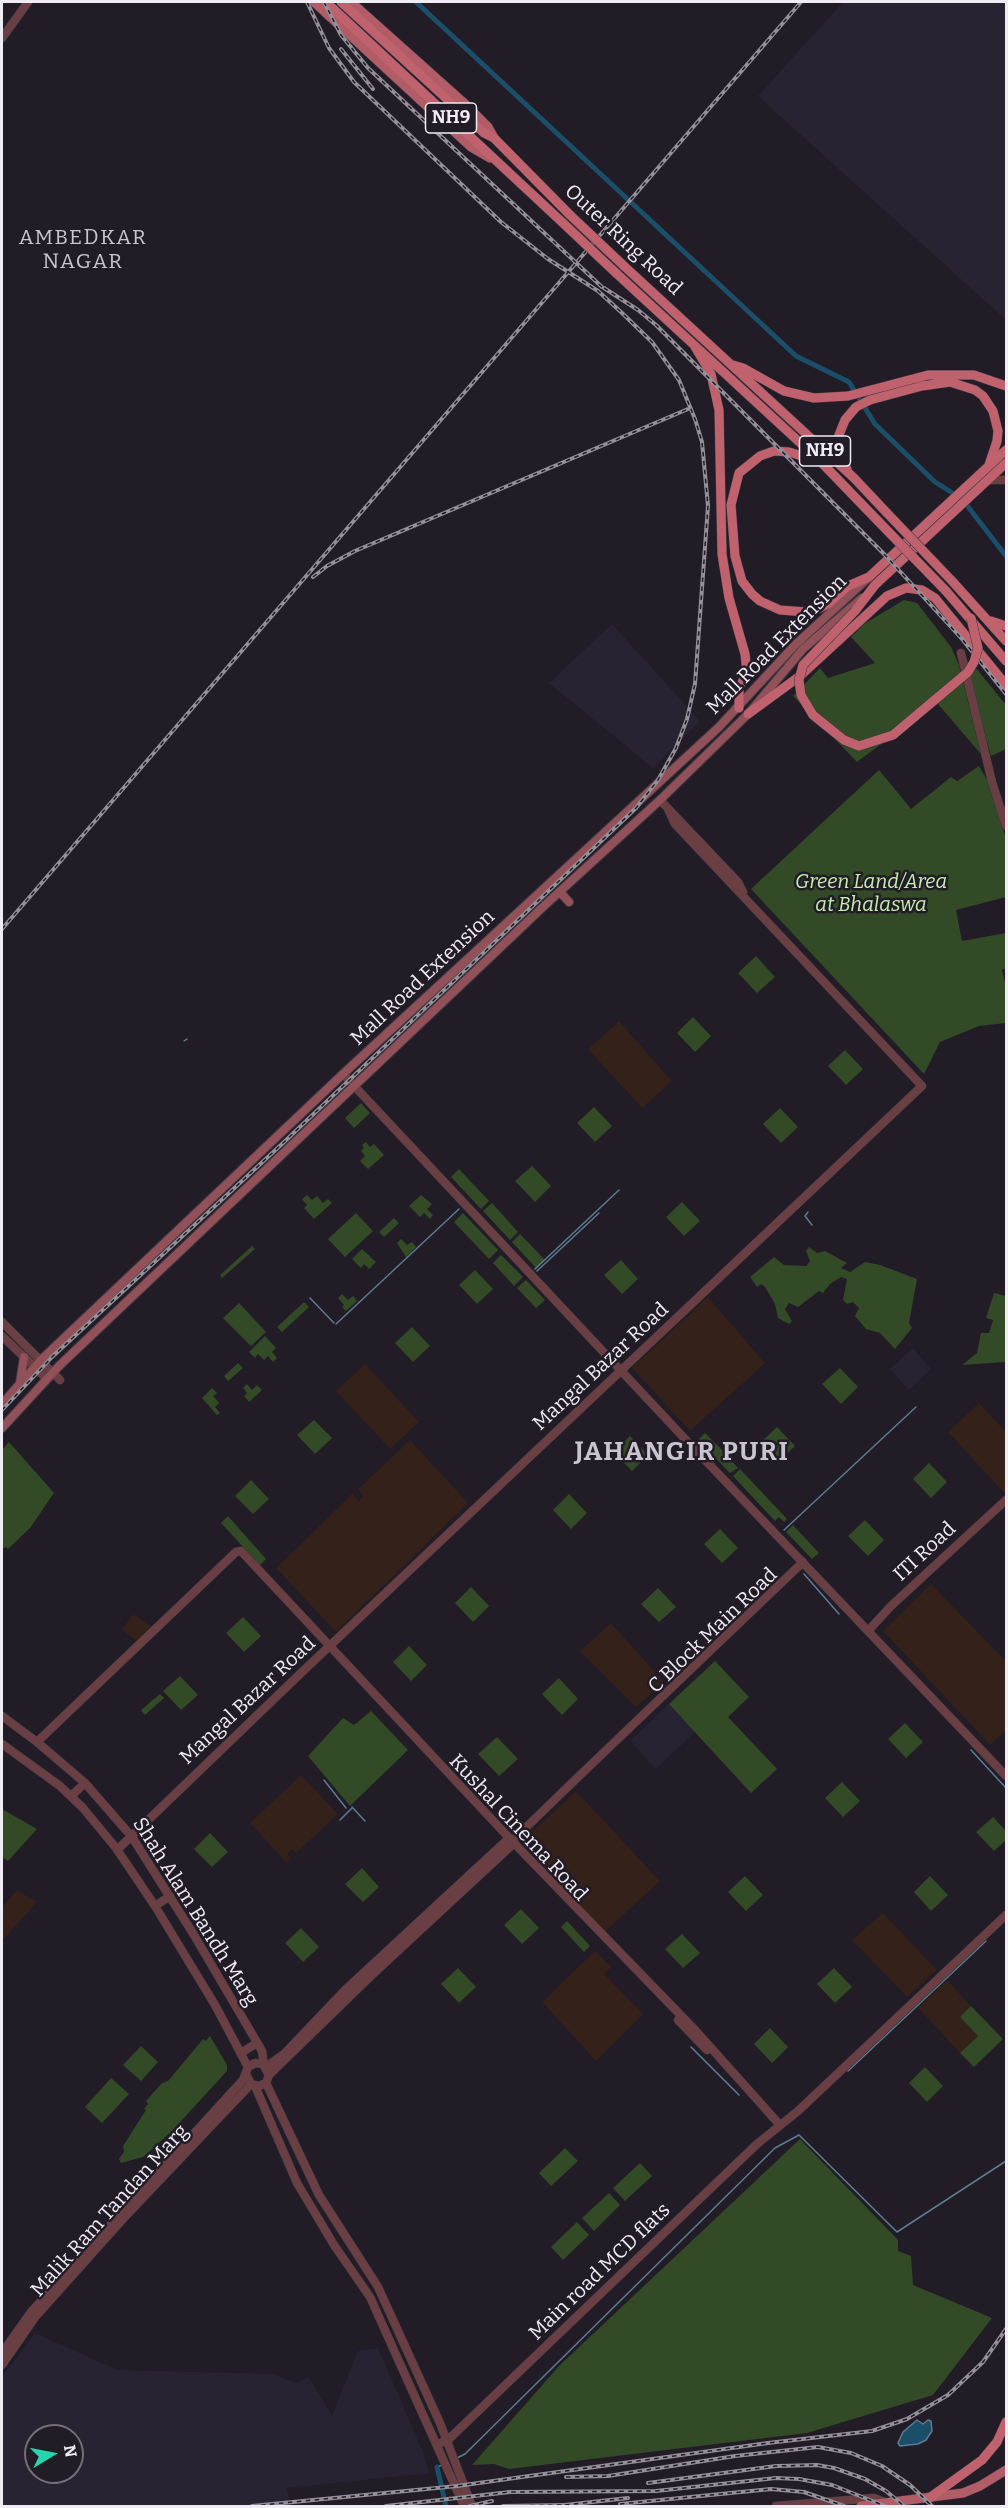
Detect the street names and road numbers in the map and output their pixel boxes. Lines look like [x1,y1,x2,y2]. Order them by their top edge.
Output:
road number: NH9 [426,103,476,133]
street label: Outer Ring Road [559,180,687,300]
road number: NH9 [800,436,850,466]
street label: Mall Road Extension [702,570,852,720]
street label: Mall Road Extension [346,905,500,1051]
street label: Mangal Bazar Road [528,1298,674,1436]
street label: ITI Road [889,1517,961,1587]
street label: C Block Main Road [643,1563,783,1699]
street label: Mangal Bazar Road [175,1632,321,1770]
street label: Kushal Cinema Road [444,1750,592,1906]
street label: Shah Alam Bandh Marg [127,1813,263,2011]
street label: Malik Ram Tandan Marg [26,2120,194,2302]
street label: Main road MCD flats [524,2198,676,2346]

